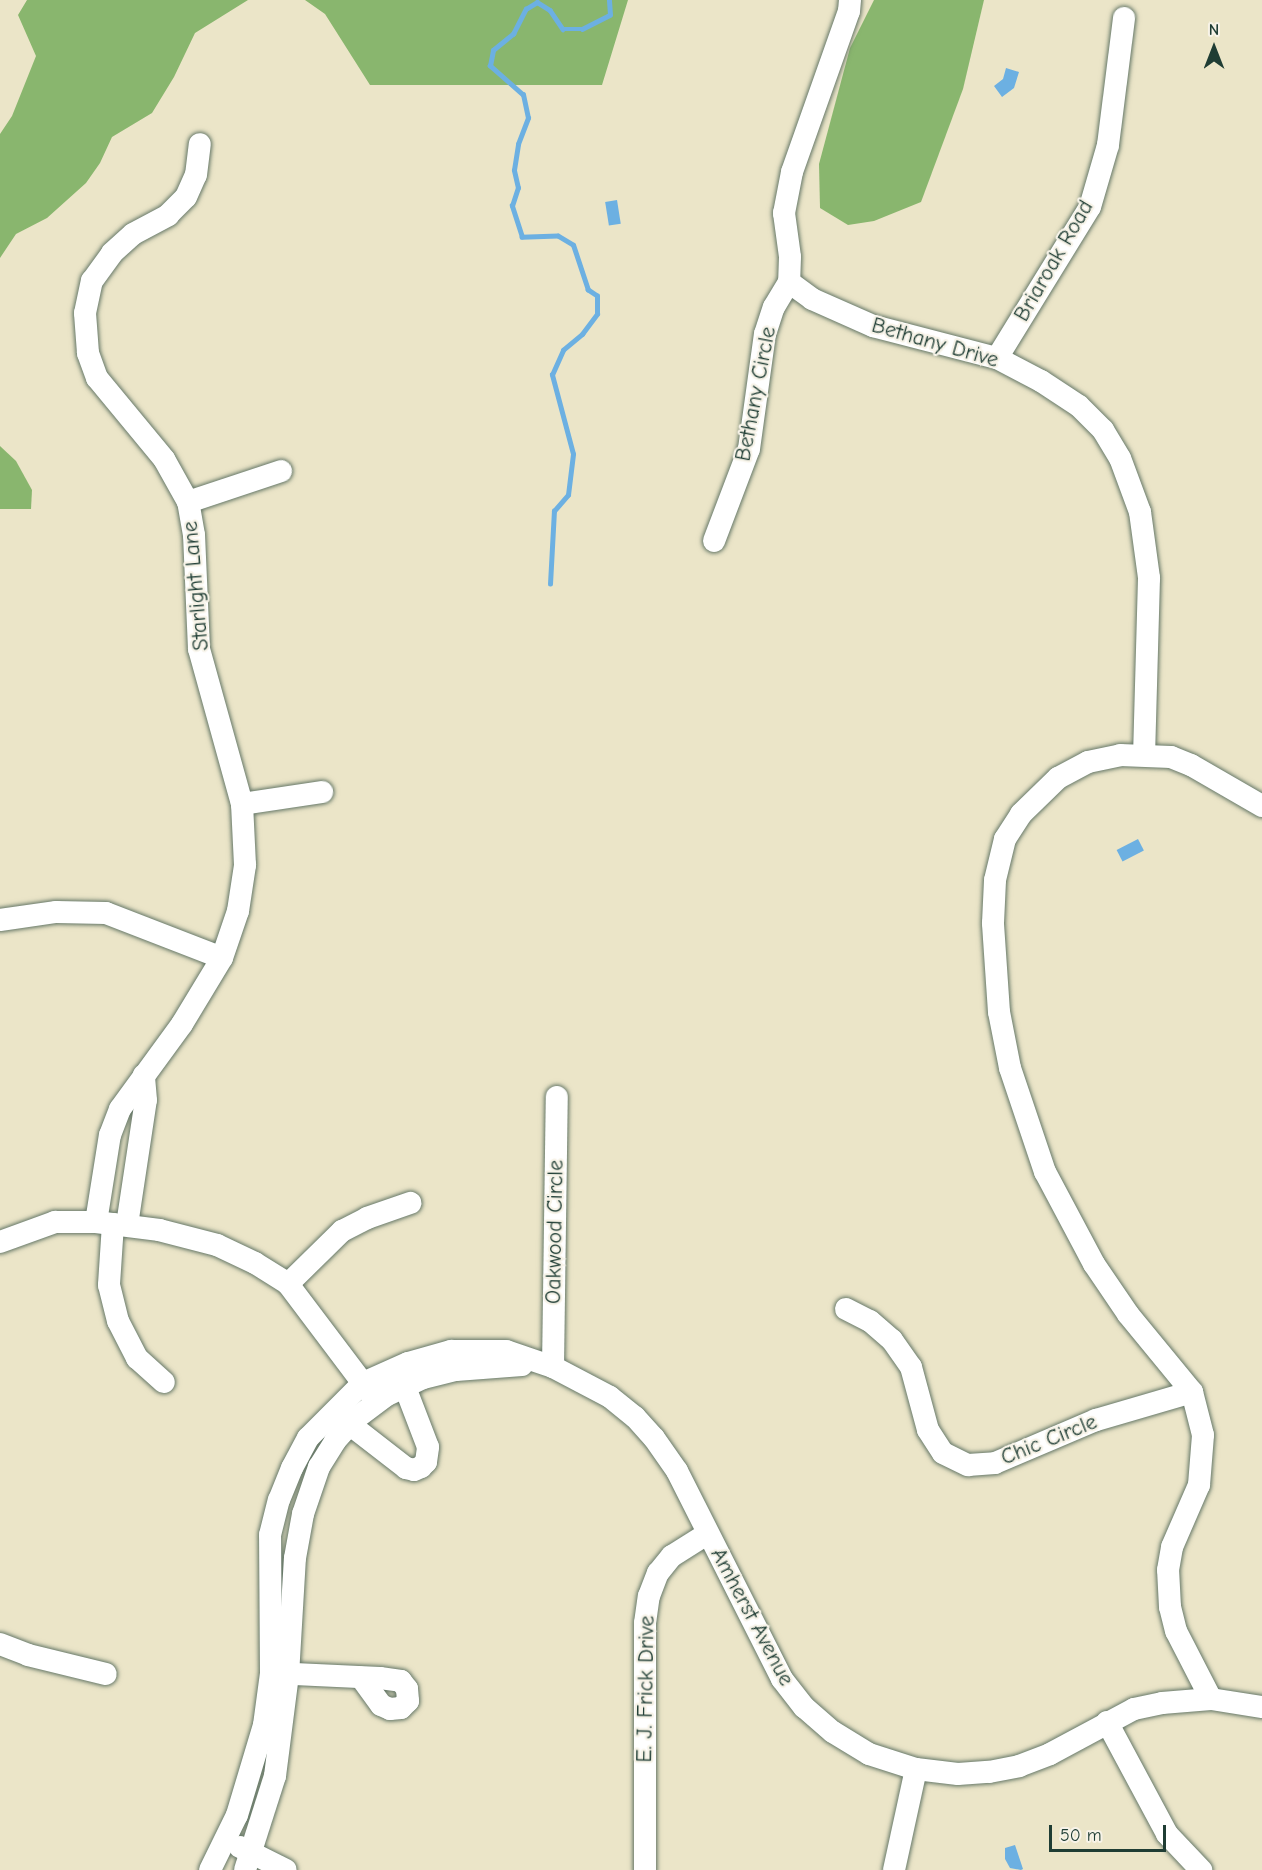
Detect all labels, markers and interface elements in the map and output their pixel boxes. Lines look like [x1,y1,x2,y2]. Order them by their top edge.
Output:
north arrow [1184,18,1244,78]
text: N [1209,21,1219,39]
street label: Briaroak Road [1009,196,1099,326]
street label: Bethany Drive [868,312,1002,374]
street label: Bethany Circle [730,325,782,463]
street label: Starlight Lane [177,520,215,652]
street label: Oakwood Circle [541,1160,569,1304]
street label: Chic Circle [997,1409,1101,1471]
street label: Amherst Avenue [705,1544,799,1690]
street label: E. J. Frick Drive [632,1615,660,1763]
scale bar [1052,1813,1169,1851]
text: 50 m [1060,1825,1102,1846]

